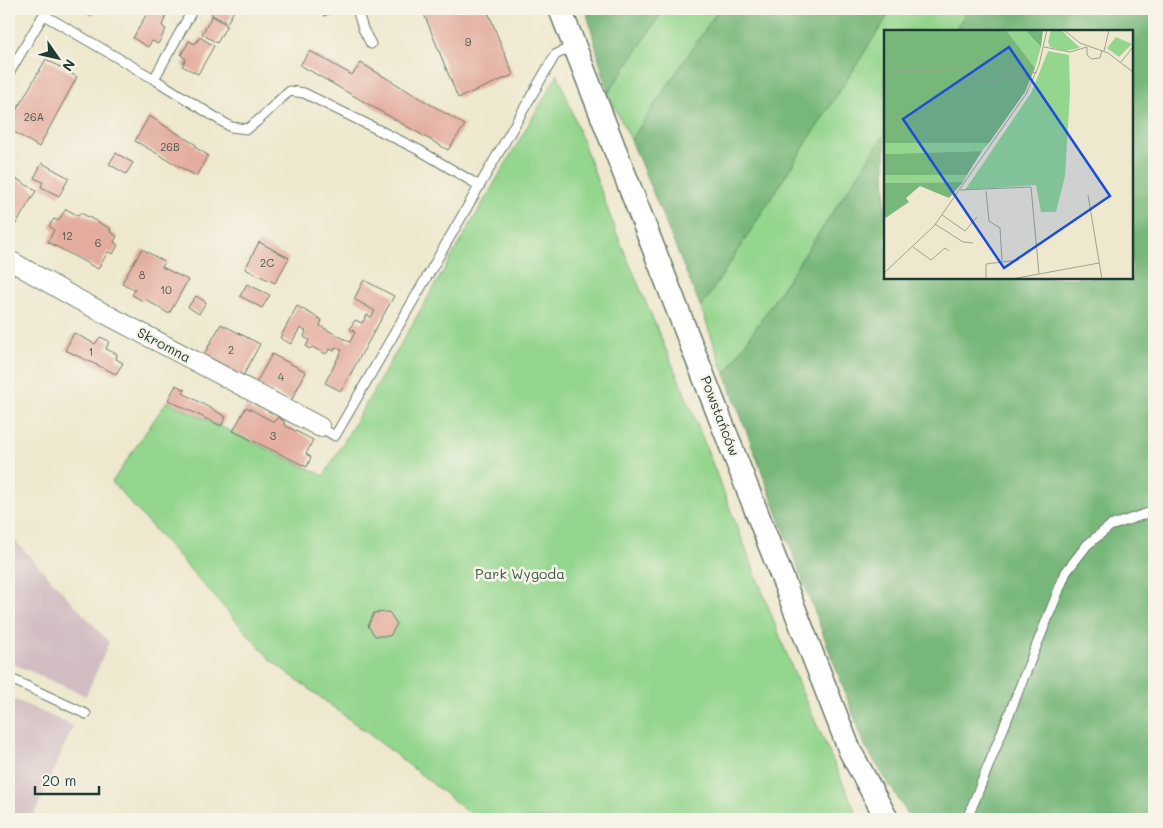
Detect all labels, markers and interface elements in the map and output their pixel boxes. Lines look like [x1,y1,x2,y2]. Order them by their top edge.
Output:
inset map [884,30,1133,279]
north arrow [32,32,82,82]
house number: 9 [465,34,472,49]
text: N [58,56,80,75]
house number: 26A [24,109,44,124]
house number: 26B [160,139,180,154]
house number: 12 [61,228,73,243]
house number: 6 [95,235,101,250]
house number: 2C [260,255,274,270]
house number: 8 [139,267,146,282]
house number: 10 [160,282,172,297]
street label: Skromna [134,322,194,367]
house number: 2 [228,342,234,357]
house number: 1 [89,344,93,359]
house number: 4 [278,369,285,384]
street label: Powstańców [696,373,744,459]
house number: 3 [270,428,277,443]
park label: Park Wygoda [475,564,565,583]
scale bar [35,763,99,795]
text: 20 m [42,770,76,790]

